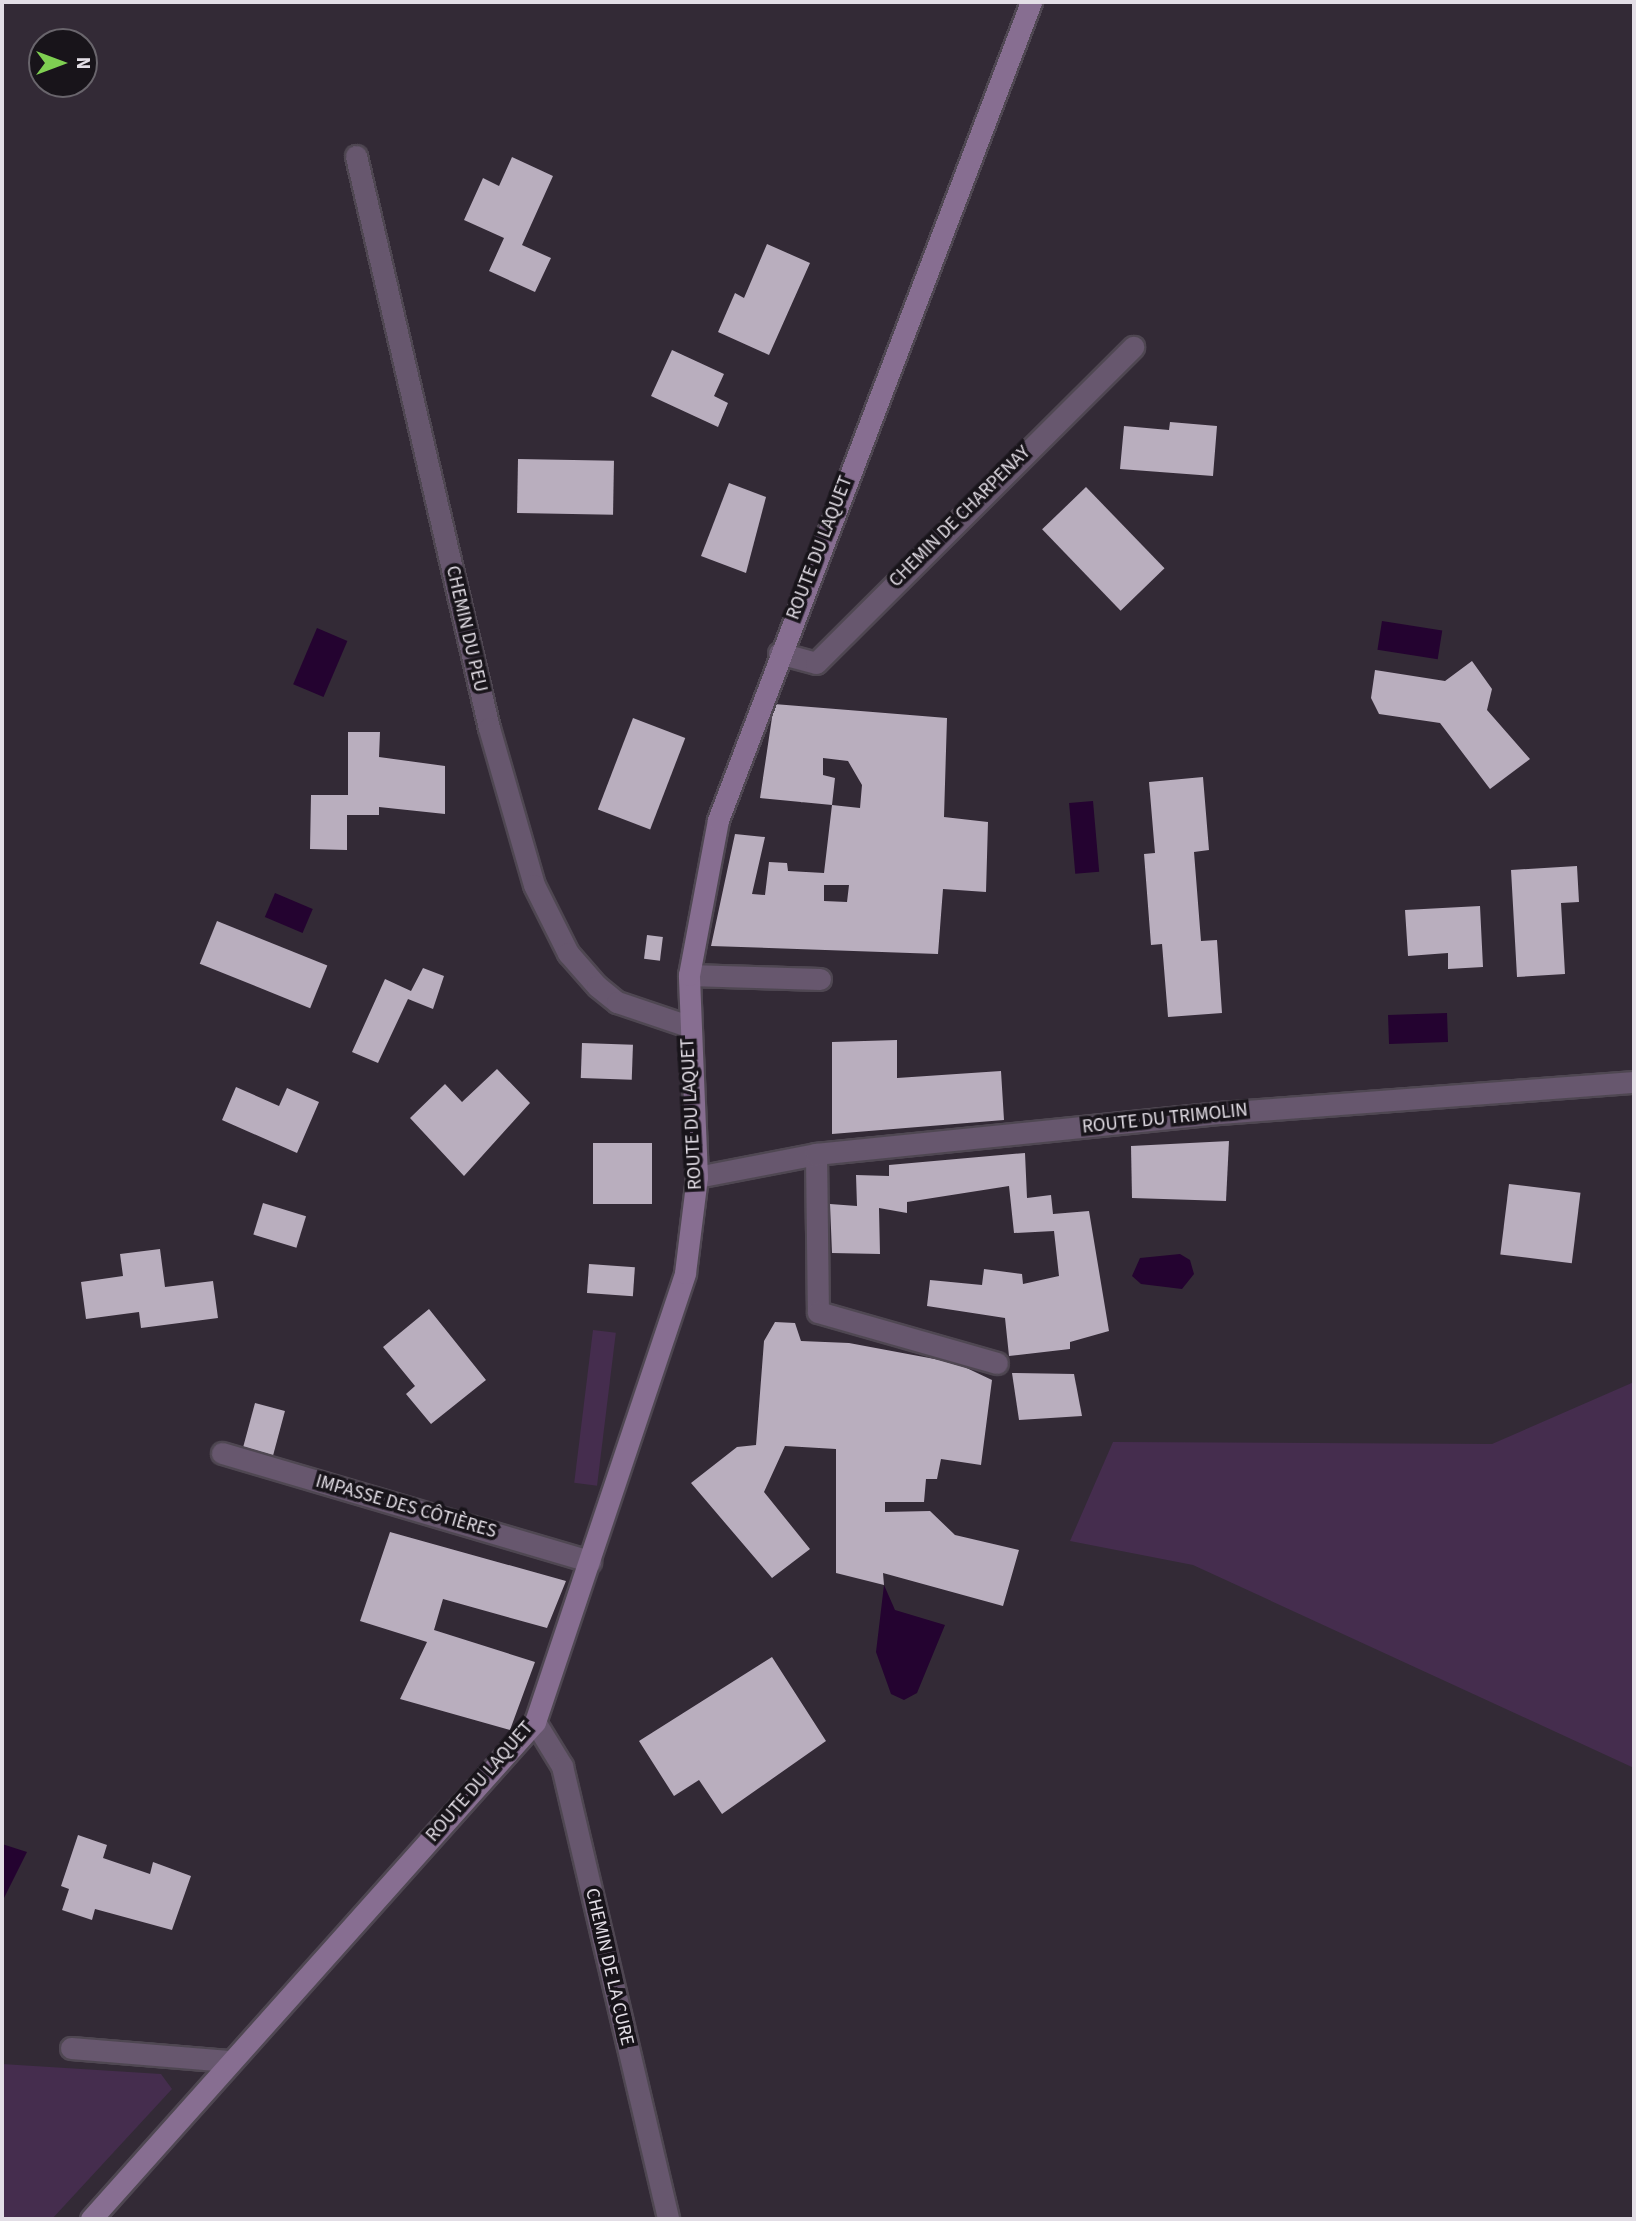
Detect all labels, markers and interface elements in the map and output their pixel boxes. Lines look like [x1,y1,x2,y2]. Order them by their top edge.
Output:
north arrow [28,28,98,98]
text: N [69,57,96,69]
street label: CHEMIN DE CHARPENAY [885,442,1035,592]
street label: ROUTE DU LAQUET [782,473,858,623]
street label: CHEMIN DU PEU [440,564,492,694]
street label: ROUTE DU LAQUET [677,1038,707,1190]
street label: ROUTE DU TRIMOLIN [1081,1099,1249,1139]
street label: IMPASSE DES CÔTIÈRES [313,1470,499,1544]
street label: ROUTE DU LAQUET [422,1717,538,1847]
street label: CHEMIN DE LA CURE [580,1886,638,2048]

